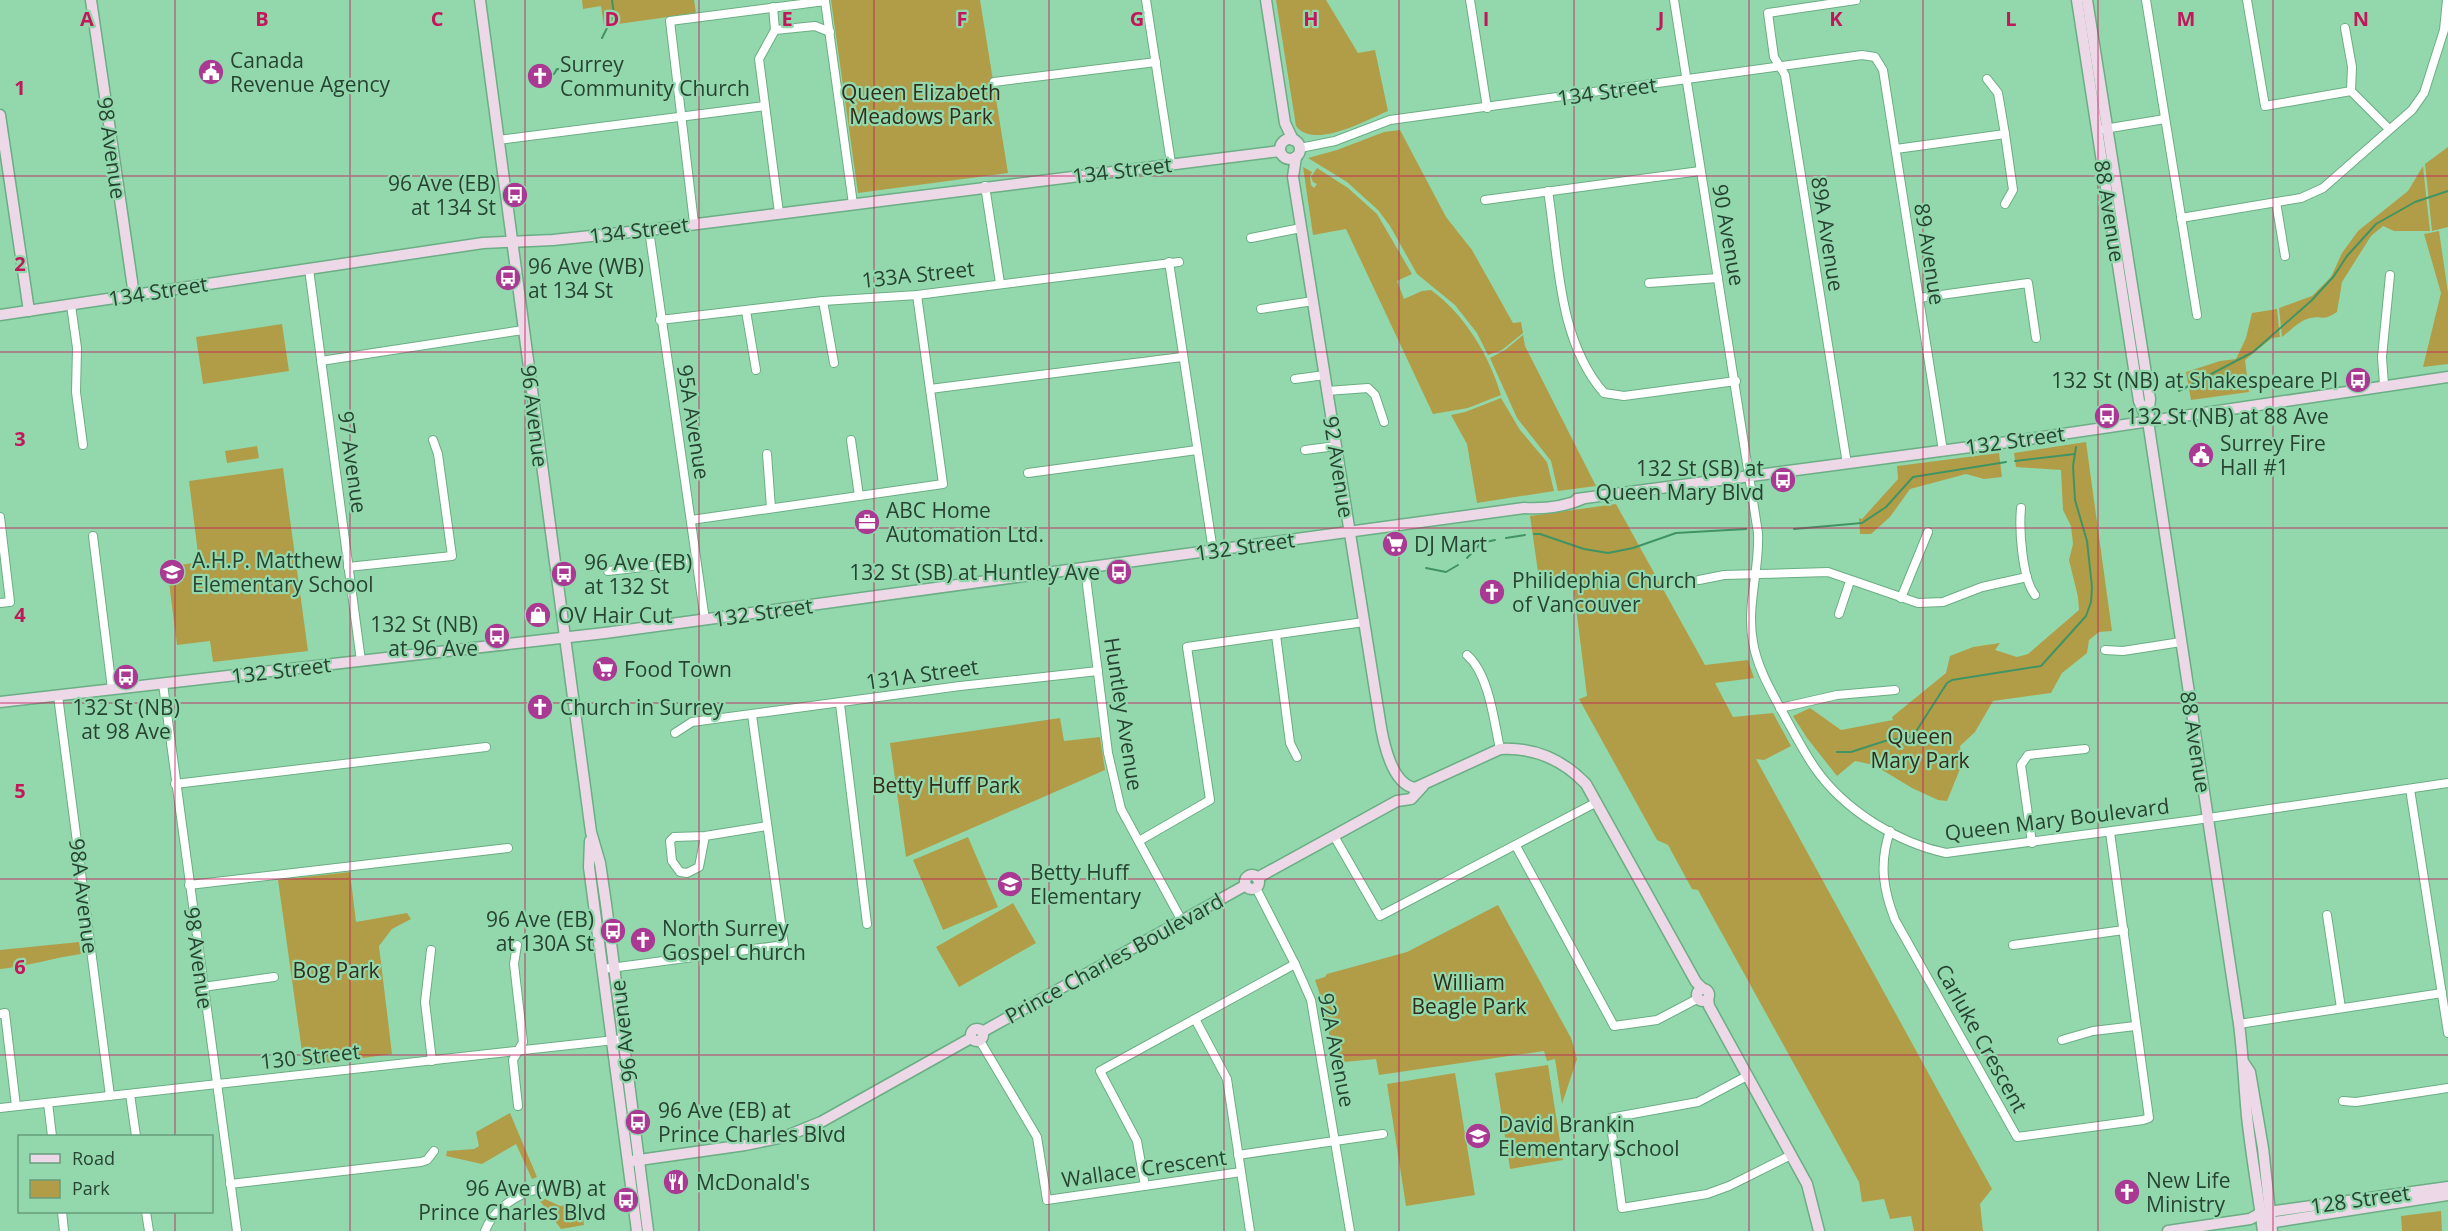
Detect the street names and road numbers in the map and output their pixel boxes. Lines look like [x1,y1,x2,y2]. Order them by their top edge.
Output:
street label: 134 Street [1555,70,1659,112]
street label: 98 Avenue [91,95,133,201]
street label: 134 Street [1071,150,1173,190]
street label: 88 Avenue [2088,158,2132,264]
street label: 89A Avenue [1805,175,1851,293]
street label: 90 Avenue [1706,182,1752,288]
street label: 89 Avenue [1908,201,1952,307]
street label: 134 Street [588,210,690,250]
street label: 133A Street [860,254,976,294]
street label: 134 Street [106,269,210,313]
street label: 96 Avenue [515,363,555,469]
street label: 95A Avenue [671,363,717,481]
street label: 97 Avenue [332,409,374,515]
street label: 92 Avenue [1317,414,1361,520]
street label: 132 Street [1963,419,2067,461]
street label: 132 Street [1193,525,1297,567]
street label: 132 Street [711,591,815,633]
street label: Huntley Avenue [1098,635,1150,793]
street label: 132 Street [230,650,332,690]
street label: 131A Street [864,652,980,696]
street label: 88 Avenue [2174,689,2218,795]
street label: Queen Mary Boulevard [1943,791,2171,847]
street label: 98A Avenue [63,837,105,955]
street label: Prince Charles Boulevard [1000,886,1228,1030]
street label: 98 Avenue [178,905,220,1011]
street label: Carluke Crescent [1930,959,2034,1117]
street label: 96 Avenue [603,978,643,1084]
street label: 92A Avenue [1312,990,1362,1110]
street label: 130 Street [259,1037,361,1075]
street label: Wallace Crescent [1060,1143,1228,1193]
street label: 128 Street [2308,1178,2412,1220]

